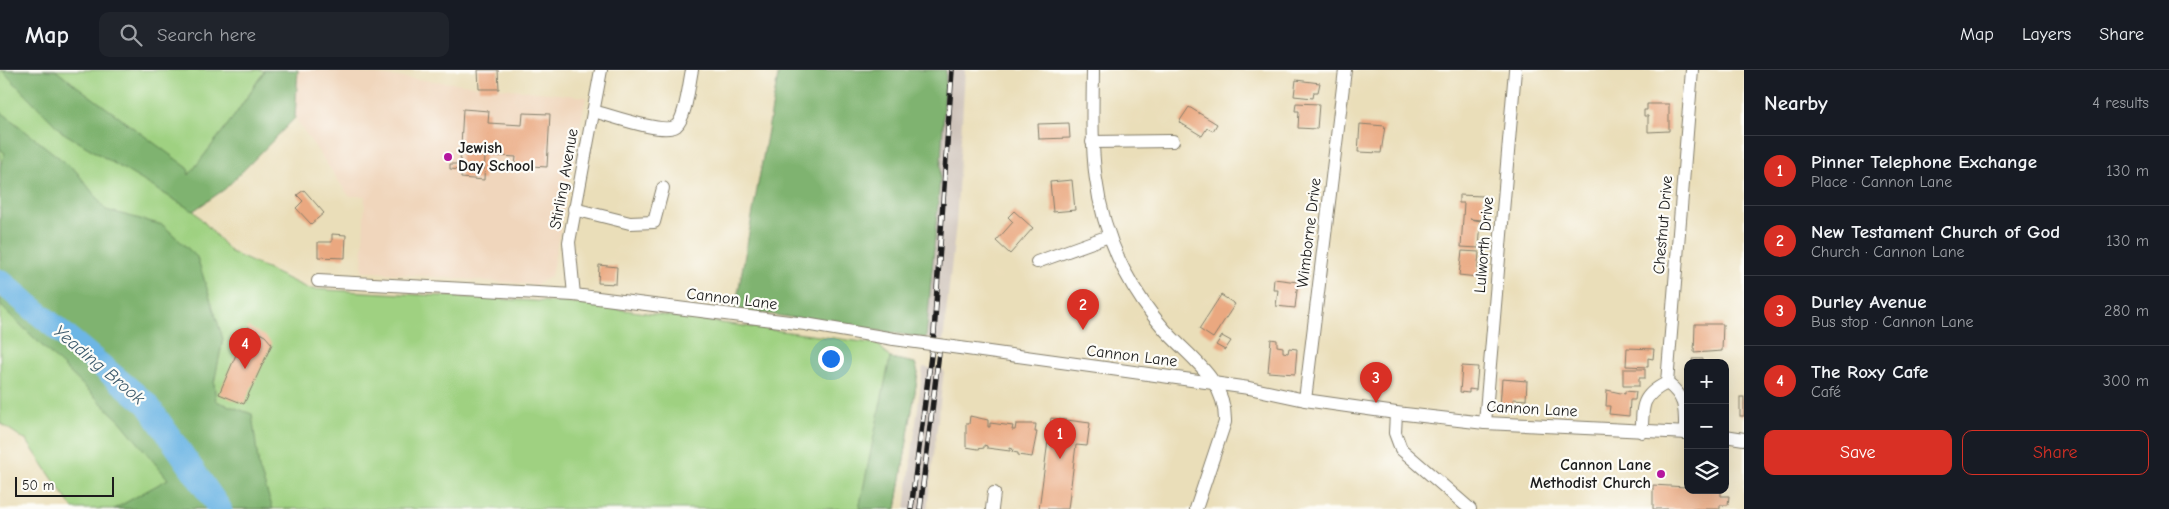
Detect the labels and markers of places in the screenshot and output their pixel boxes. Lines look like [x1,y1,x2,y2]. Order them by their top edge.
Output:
place label: Jewish Day School [458,139,534,175]
marker: Jewish Day School [442,151,454,163]
pin: 2 [1067,289,1099,330]
pin: 4 [229,328,261,369]
pin: 3 [1360,362,1392,403]
pin: 1 [1044,418,1076,459]
place label: Cannon Lane Methodist Church [1530,456,1651,492]
marker: Cannon Lane Methodist Church [1655,468,1667,480]

